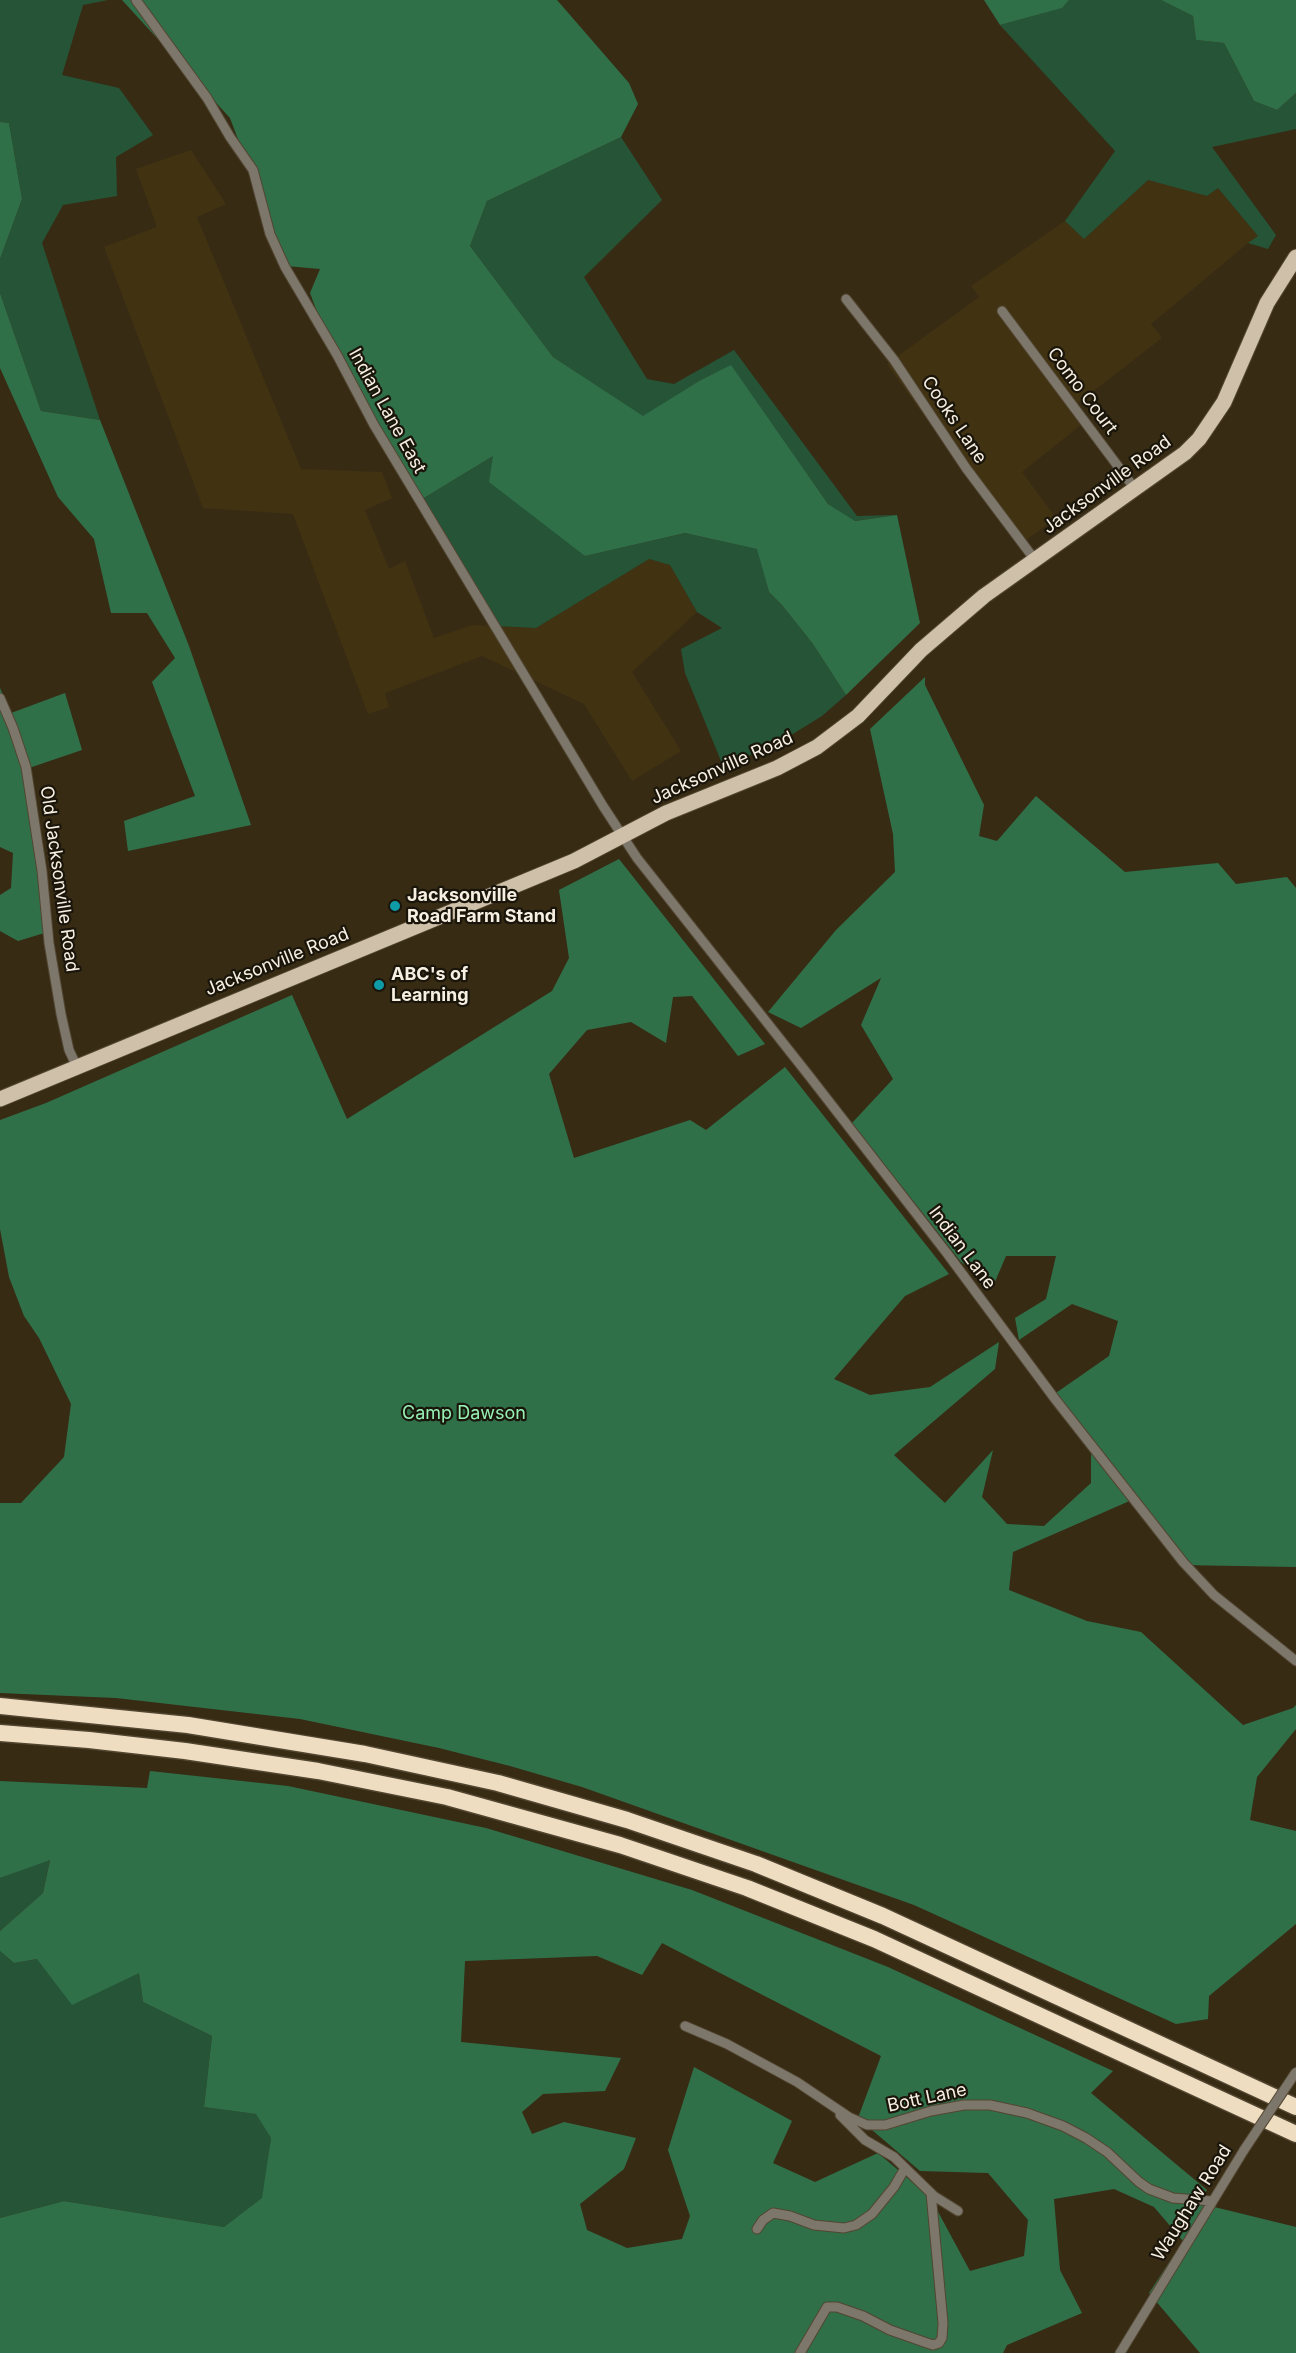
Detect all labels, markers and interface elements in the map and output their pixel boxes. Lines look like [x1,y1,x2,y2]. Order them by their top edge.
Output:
street label: Como Court [1042,343,1122,439]
street label: Indian Lane East [344,345,430,477]
street label: Cooks Lane [917,372,991,468]
street label: Jacksonville Road [1039,431,1175,539]
street label: Jacksonville Road [648,727,796,809]
street label: Old Jacksonville Road [35,785,83,973]
place label: Jacksonville Road Farm Stand [407,885,556,928]
marker: Jacksonville Road Farm Stand [388,899,402,913]
street label: Jacksonville Road [202,923,352,1001]
place label: ABC's of Learning [391,964,469,1006]
marker: ABC's of Learning [372,978,386,992]
street label: Indian Lane [924,1202,1000,1294]
park label: Camp Dawson [402,1403,526,1425]
street label: Bott Lane [885,2079,969,2117]
street label: Waughaw Road [1148,2141,1236,2265]

